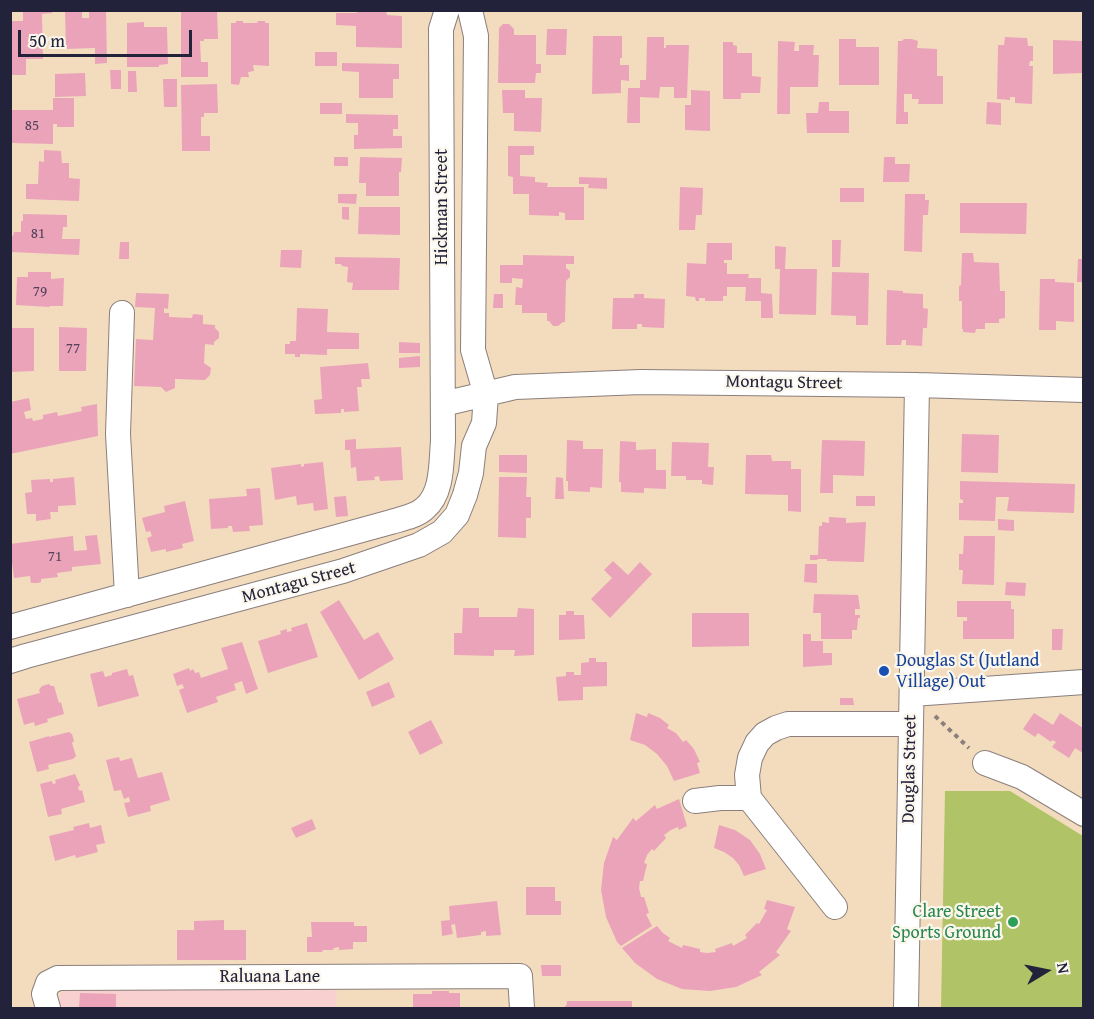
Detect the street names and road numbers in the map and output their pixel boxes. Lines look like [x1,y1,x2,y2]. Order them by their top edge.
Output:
street label: Hickman Street [431,149,453,265]
street label: Montagu Street [725,371,843,395]
street label: Montagu Street [240,557,358,609]
street label: Douglas Street [898,714,922,824]
street label: Raluana Lane [220,966,320,988]

